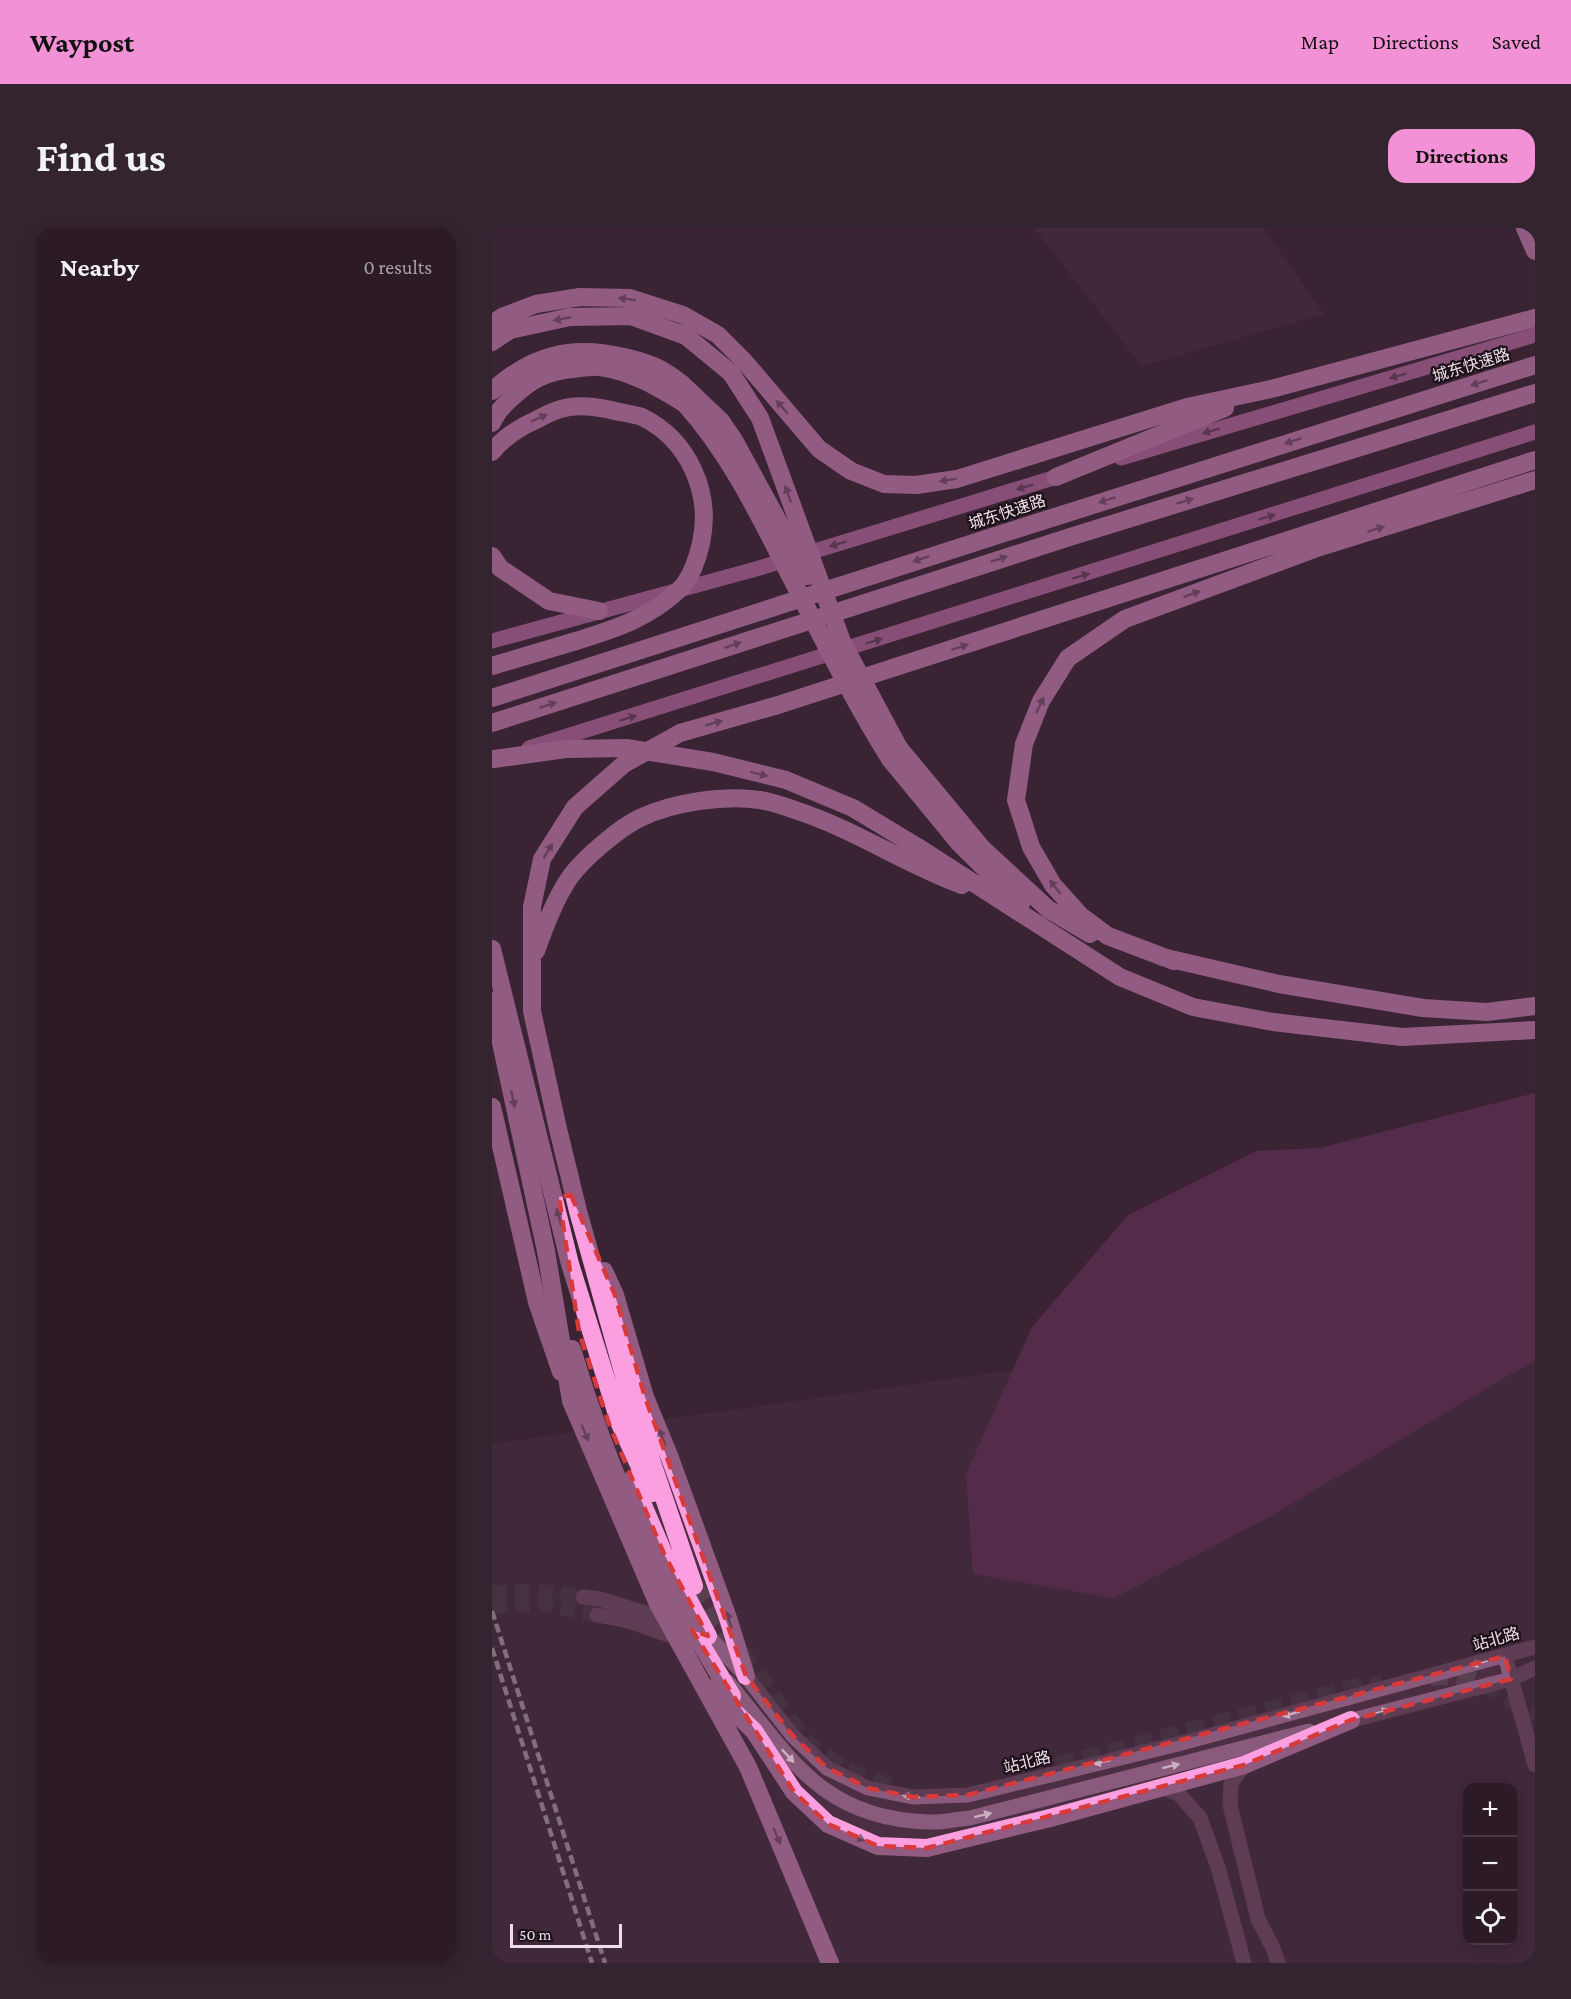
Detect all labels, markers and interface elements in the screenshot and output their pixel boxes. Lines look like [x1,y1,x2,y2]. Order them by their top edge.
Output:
text: Waypost [30,27,134,58]
text: Map [1301,30,1339,54]
text: Directions [1372,30,1459,54]
text: Saved [1492,30,1541,54]
button: Directions [1388,129,1535,183]
text: Find us [36,133,166,180]
text: Nearby [60,253,139,282]
text: 0 results [363,256,432,278]
one-way arrow [617,295,636,304]
one-way arrow [552,315,571,324]
street label: 城东快速路 [1430,345,1512,385]
one-way arrow [1389,372,1407,381]
one-way arrow [1470,378,1488,388]
one-way arrow [776,400,789,415]
one-way arrow [530,413,548,423]
one-way arrow [1202,427,1220,436]
one-way arrow [1284,437,1302,447]
one-way arrow [939,476,958,485]
one-way arrow [1016,483,1034,492]
one-way arrow [782,485,792,503]
street label: 城东快速路 [966,492,1048,532]
one-way arrow [1098,496,1116,505]
one-way arrow [1176,496,1194,505]
one-way arrow [1258,512,1276,522]
one-way arrow [1367,524,1385,534]
one-way arrow [829,540,847,549]
one-way arrow [990,554,1008,564]
one-way arrow [912,555,930,565]
one-way arrow [1072,571,1090,580]
one-way arrow [1183,589,1201,599]
one-way arrow [865,635,883,645]
one-way arrow [724,640,742,649]
one-way arrow [951,642,969,651]
one-way arrow [1036,697,1045,714]
one-way arrow [539,700,557,709]
one-way arrow [619,712,637,722]
one-way arrow [705,718,723,728]
one-way arrow [750,769,768,779]
one-way arrow [542,843,553,859]
one-way arrow [1049,879,1062,895]
one-way arrow [509,1090,519,1108]
one-way arrow [553,1208,563,1226]
one-way arrow [580,1424,590,1442]
one-way arrow [657,1428,667,1446]
one-way arrow [724,1611,733,1629]
street label: 站北路 [1471,1624,1521,1654]
one-way arrow [1470,1659,1488,1668]
one-way arrow [1371,1707,1390,1717]
one-way arrow [1281,1709,1300,1719]
one-way arrow [780,1748,794,1762]
street label: 站北路 [1002,1748,1052,1776]
one-way arrow [1092,1757,1111,1767]
one-way arrow [1162,1761,1181,1771]
map controls [1463,1783,1517,1945]
button: + [1463,1783,1517,1837]
one-way arrow [901,1791,920,1801]
one-way arrow [973,1809,992,1819]
one-way arrow [773,1827,782,1845]
one-way arrow [848,1832,866,1842]
button: − [1463,1837,1517,1891]
button: locate [1463,1891,1517,1945]
scale bar [510,1921,622,1948]
text: 50 m [519,1926,551,1943]

